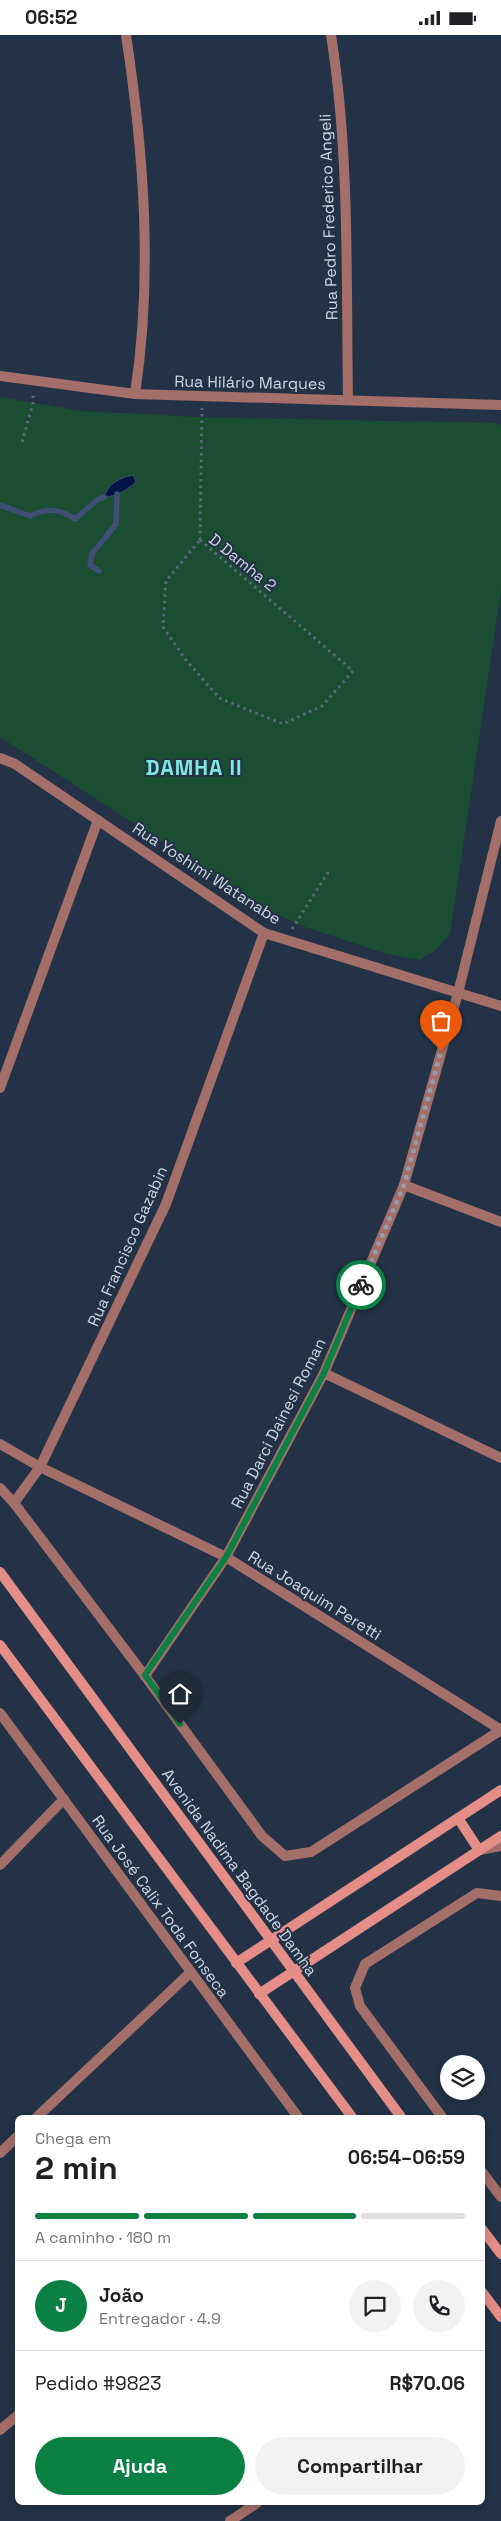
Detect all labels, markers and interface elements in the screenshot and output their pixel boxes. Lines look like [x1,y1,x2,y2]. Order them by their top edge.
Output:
text: 06:52 [25,5,77,30]
street label: Rua Pedro Frederico Angeli [314,113,343,321]
street label: Rua Hilário Marques [174,371,326,394]
street label: D Damha 2 [205,529,281,596]
district label: DAMHA II [146,754,242,781]
street label: Rua Yoshimi Watanabe [128,818,285,929]
pin [420,1000,462,1051]
icon: bag [427,1007,455,1035]
street label: Rua Francisco Gazabin [83,1163,172,1330]
courier [336,1260,386,1310]
icon: bike [347,1271,375,1299]
street label: Rua Darci Dainesi Roman [226,1334,331,1512]
street label: Rua Joaquim Peretti [244,1546,385,1645]
pin [159,1673,201,1724]
icon: home [166,1680,194,1708]
street label: Avenida Nadima Bagdade Damha [157,1764,322,1980]
street label: Rua José Calix Toda Fonseca [87,1811,234,2002]
map controls [440,2055,485,2100]
button: layers [440,2055,485,2100]
text: Chega em [35,2128,111,2149]
text: 06:54–06:59 [348,2145,465,2170]
text: 2 min [35,2148,118,2188]
text: A caminho · 180 m [35,2227,171,2248]
button: chat [349,2280,401,2332]
button: phone [413,2280,465,2332]
text: João [99,2283,144,2308]
text: J [55,2293,67,2318]
text: Entregador · 4.9 [99,2308,221,2329]
text: Pedido #9823 [35,2371,161,2396]
text: R$70.06 [389,2371,465,2396]
button: Ajuda [35,2437,245,2495]
button: Compartilhar [255,2437,465,2495]

